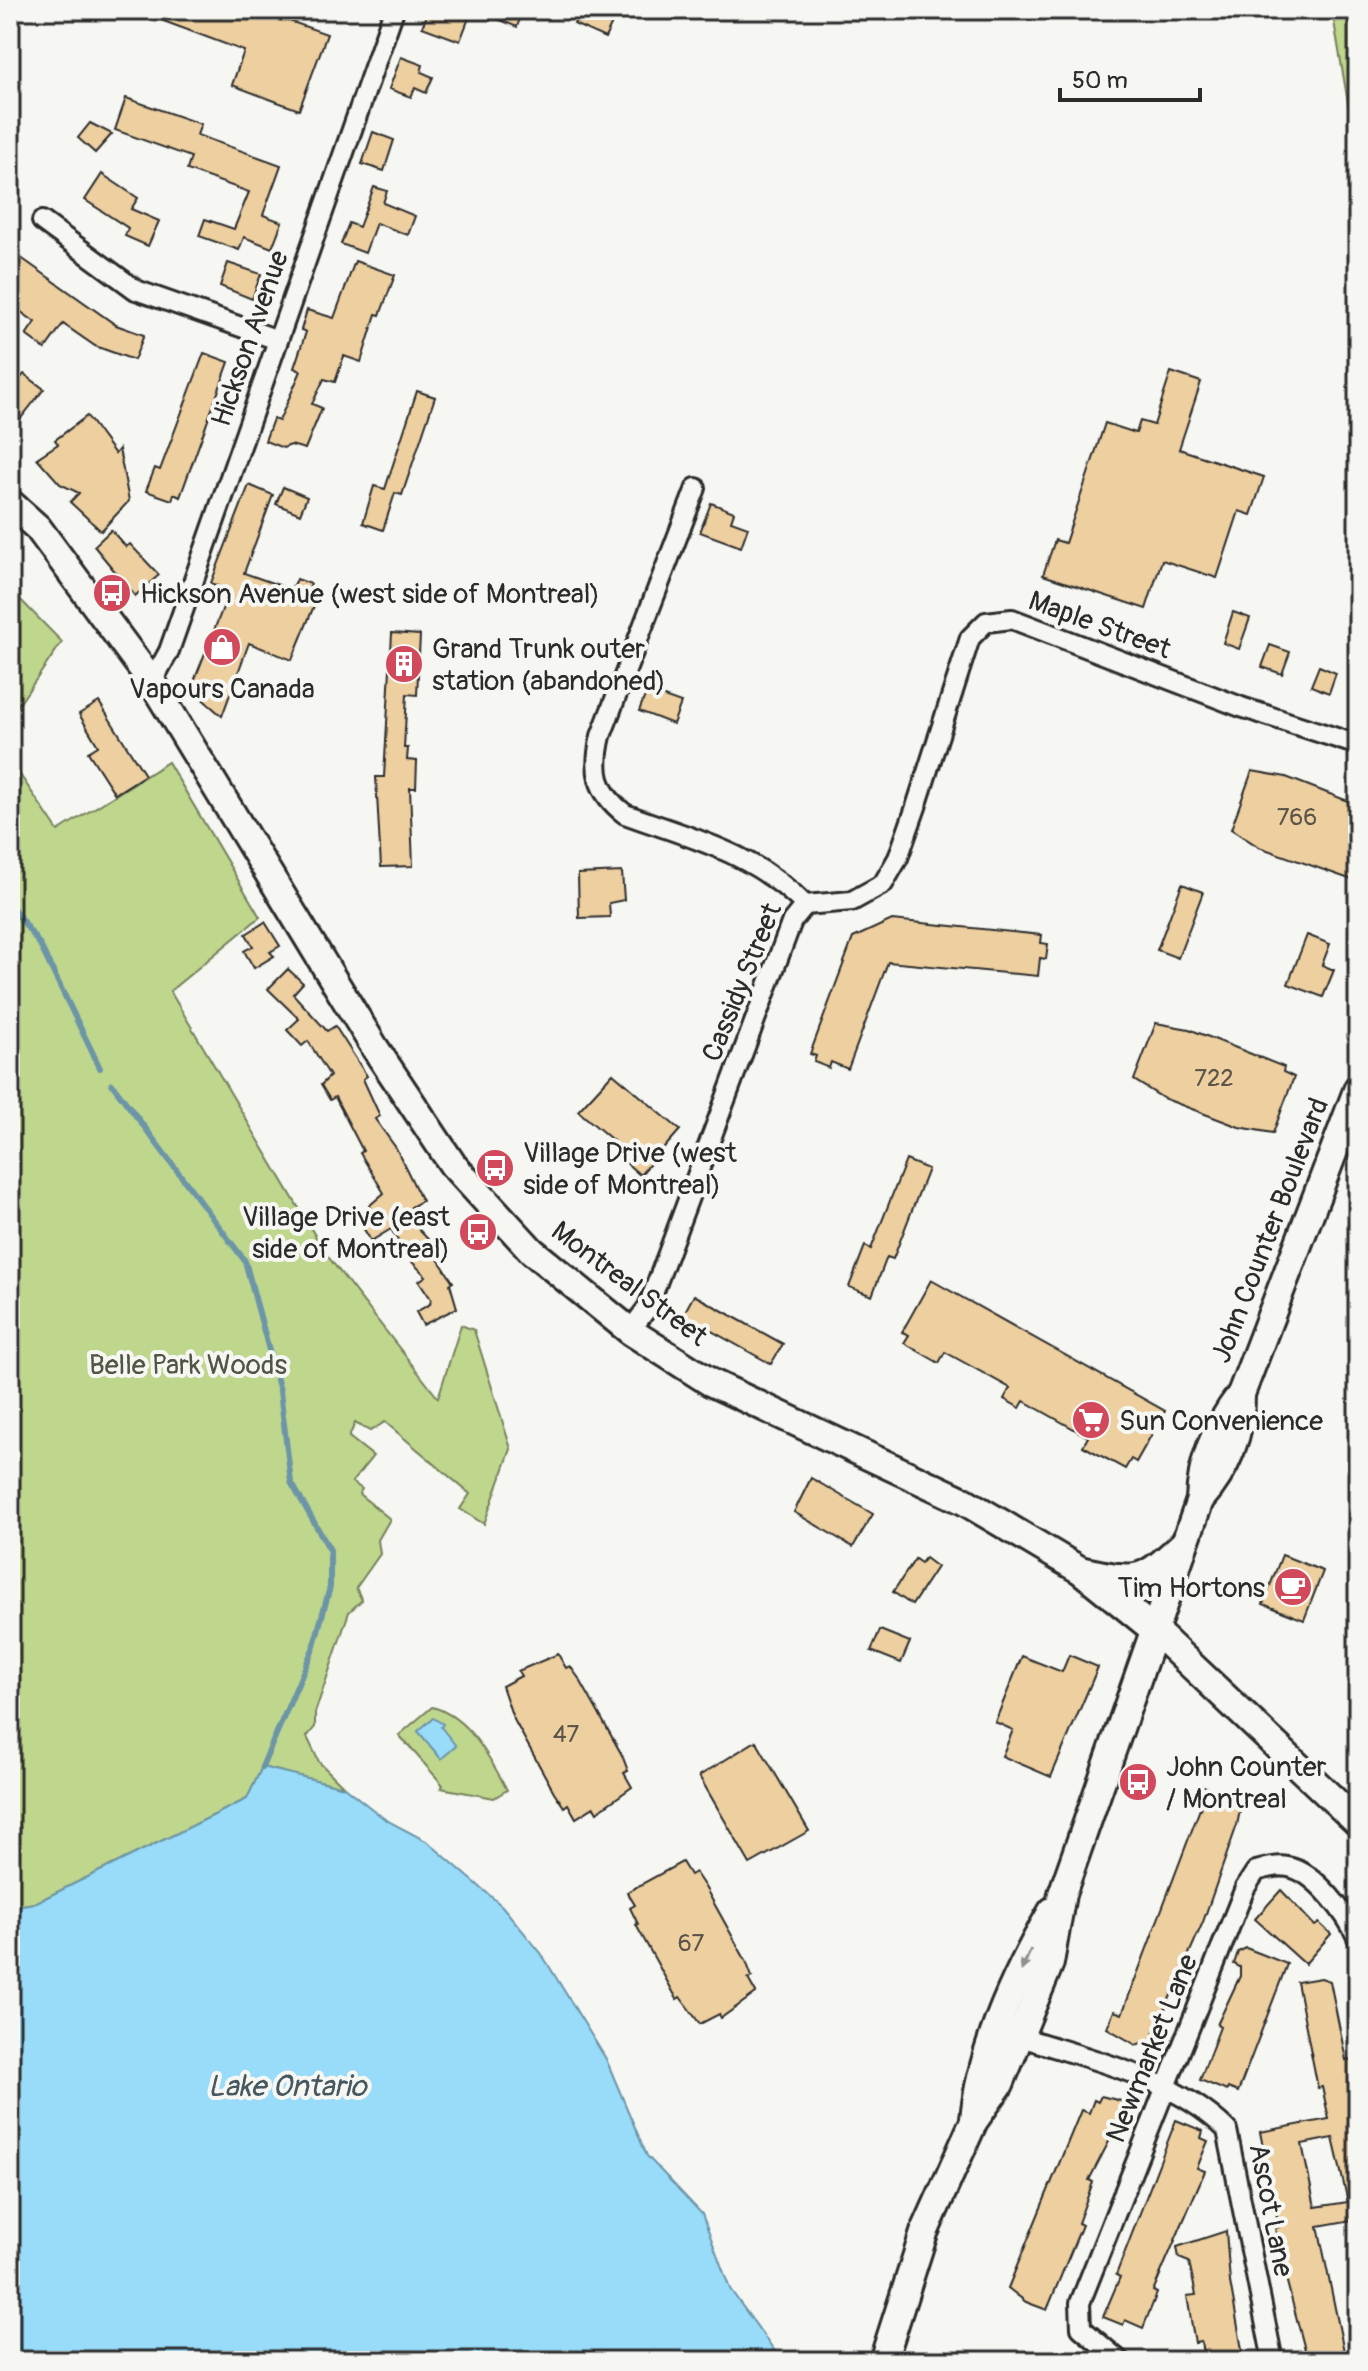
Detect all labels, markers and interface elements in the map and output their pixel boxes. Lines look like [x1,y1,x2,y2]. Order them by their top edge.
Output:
scale bar [1060,52,1200,102]
text: 50 m [1072,66,1128,95]
street label: Hickson Avenue [204,246,297,431]
bus stop icon: Hickson Avenue (west side of Montreal) [91,572,133,614]
place label: Hickson Avenue (west side of Montreal) [140,577,600,612]
street label: Maple Street [1024,584,1176,668]
shop icon: Vapours Canada [201,626,243,668]
place label: Grand Trunk outer station (abandoned) [432,632,666,699]
building icon: Grand Trunk outer station (abandoned) [383,643,425,685]
place label: Vapours Canada [129,672,315,707]
house number: 766 [1277,803,1317,832]
street label: Cassidy Street [695,897,790,1067]
house number: 722 [1194,1064,1234,1093]
street label: John Counter Boulevard [1204,1093,1337,1368]
place label: Village Drive (west side of Montreal) [523,1136,737,1203]
bus stop icon: Village Drive (west side of Montreal) [474,1147,516,1189]
place label: Village Drive (east side of Montreal) [242,1200,451,1267]
bus stop icon: Village Drive (east side of Montreal) [457,1211,499,1253]
street label: Montreal Street [544,1214,715,1355]
park label: Belle Park Woods [89,1348,288,1383]
supermarket icon: Sun Convenience [1070,1399,1112,1441]
place label: Sun Convenience [1119,1404,1323,1439]
cafe icon: Tim Hortons [1272,1566,1314,1608]
place label: Tim Hortons [1118,1571,1265,1606]
house number: 47 [553,1720,580,1749]
place label: John Counter / Montreal [1166,1750,1327,1817]
bus stop icon: John Counter / Montreal [1117,1761,1159,1803]
house number: 67 [678,1929,705,1958]
one-way arrow [1019,1948,1032,1971]
street label: Newmarket Lane [1099,1949,1206,2148]
water label: Lake Ontario [208,2068,368,2105]
street label: Ascot Lane [1240,2141,1301,2280]

